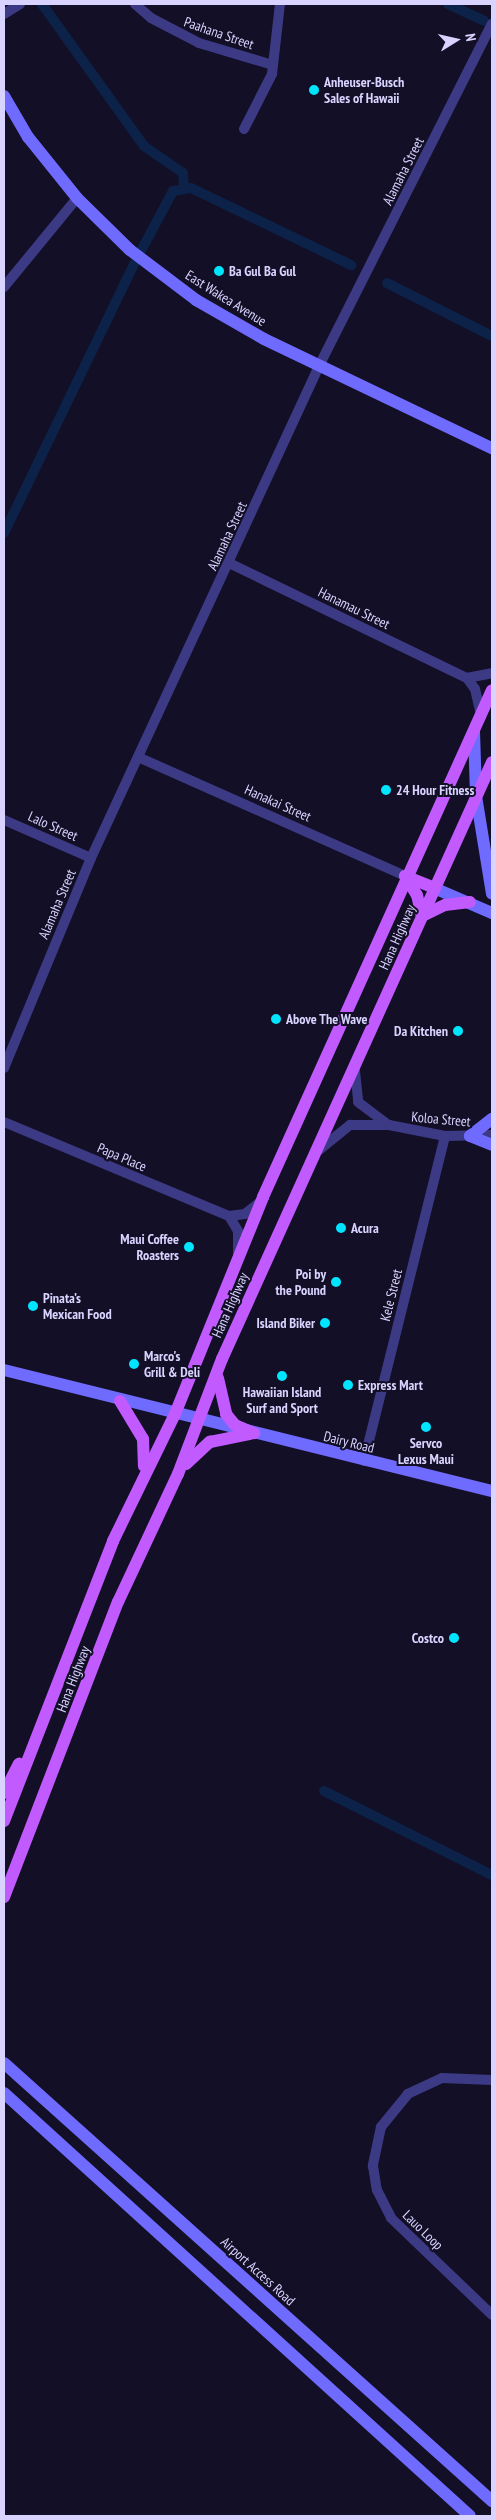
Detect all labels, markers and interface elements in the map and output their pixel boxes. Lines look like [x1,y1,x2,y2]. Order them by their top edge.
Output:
street label: Paahana Street [182,13,256,53]
north arrow [431,15,481,65]
text: N [461,32,480,43]
place label: Anheuser-Busch Sales of Hawaii [324,74,404,106]
marker: Anheuser-Busch Sales of Hawaii [308,84,320,96]
street label: Alamaha Street [379,134,427,208]
place label: Ba Gul Ba Gul [229,263,296,279]
marker: Ba Gul Ba Gul [213,265,225,277]
street label: East Wakea Avenue [182,266,270,330]
street label: Alamaha Street [204,499,250,573]
street label: Hanamau Street [315,583,393,633]
street label: Hanakai Street [242,781,314,825]
place label: 24 Hour Fitness [396,782,474,798]
marker: 24 Hour Fitness [380,784,392,796]
street label: Lalo Street [26,808,80,844]
street label: Alamaha Street [35,867,79,941]
street label: Hana Highway [375,902,419,972]
place label: Above The Wave [286,1011,368,1027]
marker: Above The Wave [270,1013,282,1025]
place label: Da Kitchen [394,1023,448,1039]
marker: Da Kitchen [452,1025,464,1037]
street label: Koloa Street [411,1108,471,1130]
street label: Papa Place [95,1139,149,1175]
place label: Acura [351,1220,379,1236]
marker: Acura [335,1222,347,1234]
place label: Maui Coffee Roasters [120,1231,179,1264]
marker: Maui Coffee Roasters [183,1241,195,1253]
place label: Poi by the Pound [276,1266,326,1298]
street label: Kele Street [376,1267,406,1323]
street label: Hana Highway [208,1270,252,1340]
marker: Poi by the Pound [330,1276,342,1288]
place label: Pinata’s Mexican Food [43,1290,112,1322]
marker: Pinata’s Mexican Food [27,1300,39,1312]
place label: Island Biker [256,1315,315,1331]
marker: Island Biker [319,1317,331,1329]
place label: Marco's Grill & Deli [144,1348,200,1380]
marker: Marco's Grill & Deli [128,1358,140,1370]
marker: Hawaiian Island Surf and Sport [276,1370,288,1382]
place label: Express Mart [358,1377,423,1393]
marker: Express Mart [342,1379,354,1391]
place label: Hawaiian Island Surf and Sport [243,1384,321,1416]
marker: Servco Lexus Maui [420,1421,432,1433]
street label: Dairy Road [322,1428,376,1456]
place label: Servco Lexus Maui [398,1435,454,1468]
place label: Costco [412,1630,444,1646]
marker: Costco [448,1632,460,1644]
street label: Hana Highway [53,1643,93,1715]
street label: Lauo Loop [399,2207,447,2253]
street label: Airport Access Road [217,2233,299,2309]

